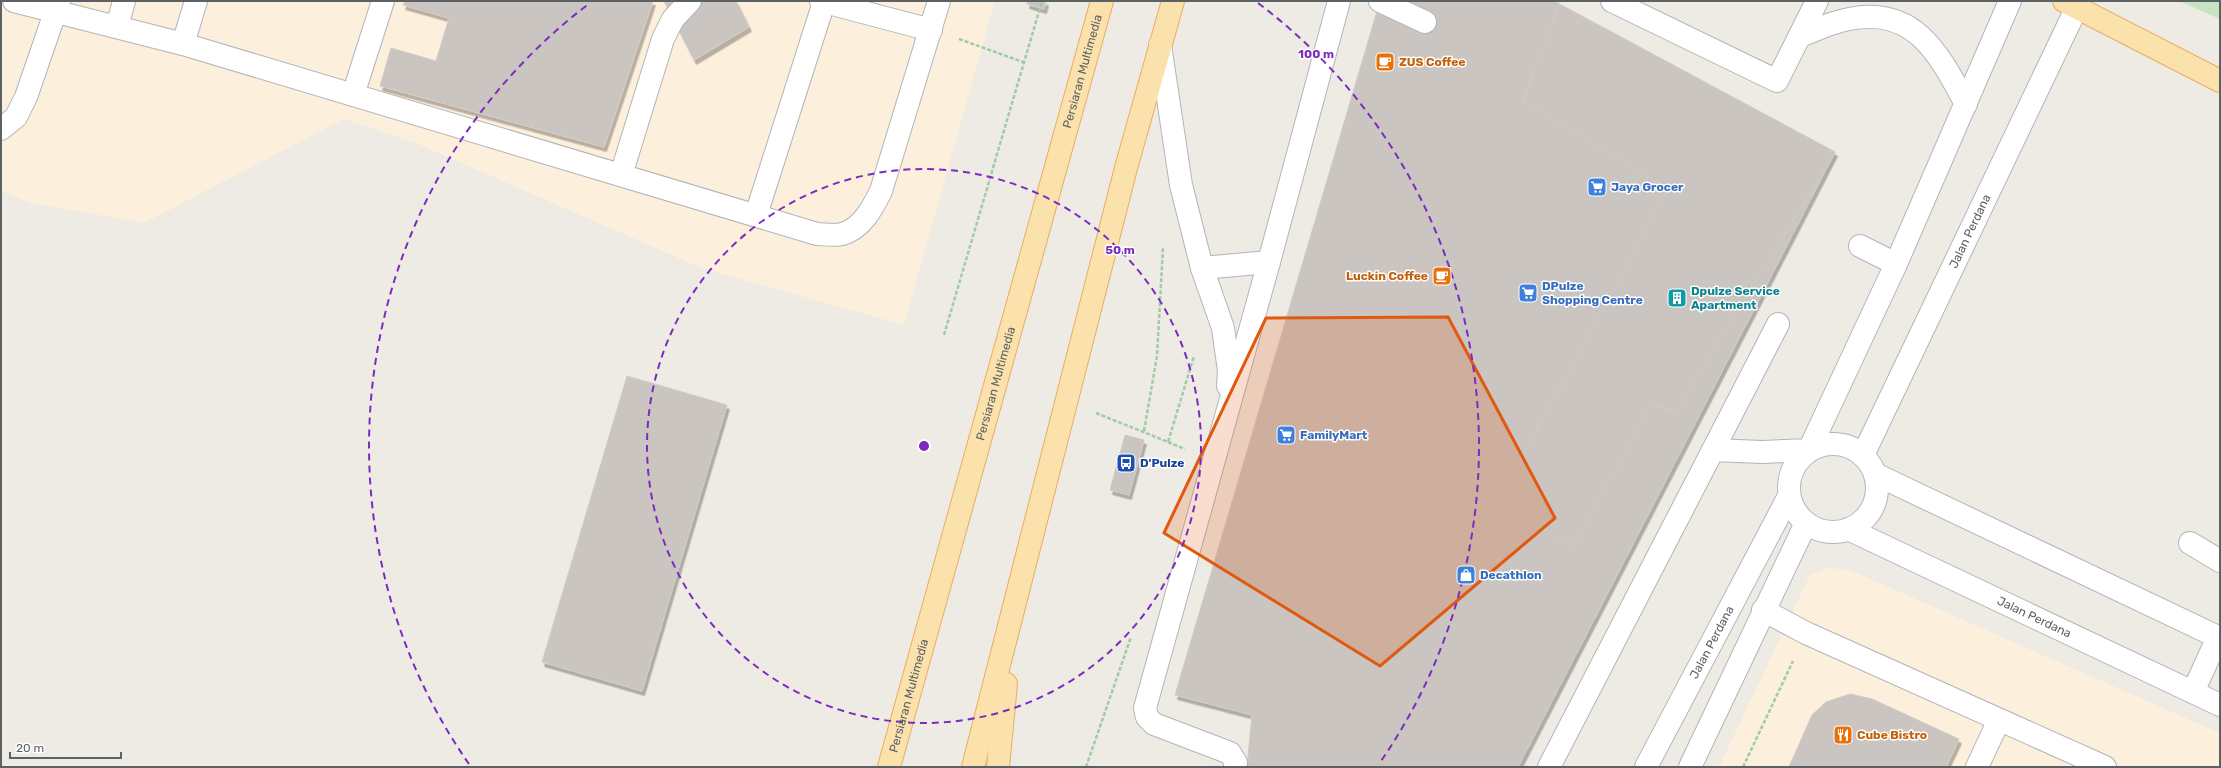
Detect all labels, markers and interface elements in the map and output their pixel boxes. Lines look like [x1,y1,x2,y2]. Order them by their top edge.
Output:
street label: Persiaran Multimedia [1060,13,1105,130]
text: 100 m [1298,47,1334,61]
cafe icon: ZUS Coffee [1374,51,1396,73]
place label: ZUS Coffee [1399,55,1466,69]
supermarket icon: Jaya Grocer [1586,176,1608,198]
place label: Jaya Grocer [1611,180,1684,194]
street label: Jalan Perdana [1946,192,1994,271]
text: 50 m [1105,243,1135,257]
cafe icon: Luckin Coffee [1431,265,1453,287]
place label: Luckin Coffee [1346,269,1428,283]
place label: DPulze Shopping Centre [1542,279,1643,307]
supermarket icon: DPulze Shopping Centre [1517,282,1539,304]
place label: Dpulze Service Apartment [1691,284,1780,312]
building icon: Dpulze Service Apartment [1666,287,1688,309]
street label: Persiaran Multimedia [973,325,1018,442]
supermarket icon: FamilyMart [1275,424,1297,446]
place label: FamilyMart [1300,428,1368,442]
centre of rings [917,439,931,453]
bus stop icon: D'Pulze [1115,452,1137,474]
place label: D'Pulze [1140,456,1184,470]
shop icon: Decathlon [1455,564,1477,586]
place label: Decathlon [1480,568,1542,582]
street label: Jalan Perdana [1995,594,2074,641]
street label: Jalan Perdana [1687,603,1737,681]
street label: Persiaran Multimedia [886,637,931,754]
restaurant icon: Cube Bistro [1832,724,1854,746]
place label: Cube Bistro [1857,728,1927,742]
scale bar [10,734,121,760]
text: 20 m [16,741,44,755]

